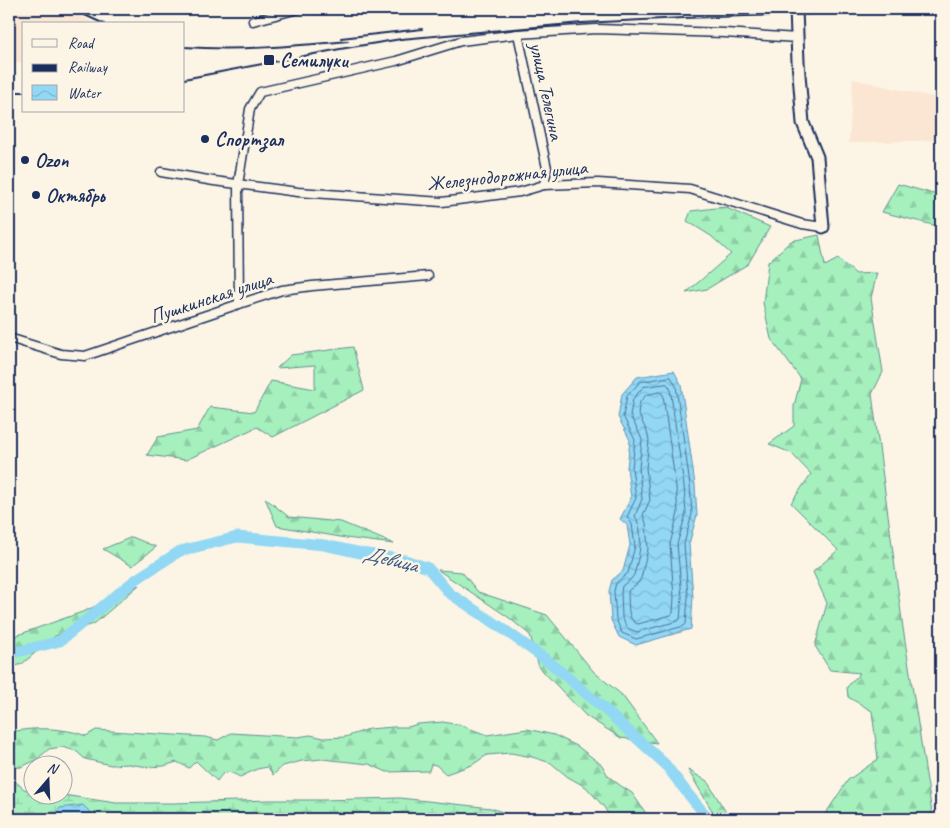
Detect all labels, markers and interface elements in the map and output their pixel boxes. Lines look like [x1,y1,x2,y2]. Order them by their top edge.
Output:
legend [22,22,185,112]
text: Road [68,34,95,53]
street label: улица Телегина [524,39,569,143]
place label: Семилуки [280,48,349,73]
marker: Семилуки [262,53,276,67]
text: Railway [68,58,109,77]
text: Water [68,84,102,103]
place label: Спортзал [215,127,284,153]
marker: Спортзал [199,133,211,145]
place label: Ozon [35,148,69,173]
marker: Ozon [19,154,31,166]
street label: Железнодорожная улица [426,155,590,196]
place label: Октябрь [46,183,107,208]
marker: Октябрь [30,189,42,201]
street label: Пушкинская улица [147,266,277,329]
water label: Девица [361,540,423,579]
north arrow [22,756,72,806]
text: N [45,759,61,778]

